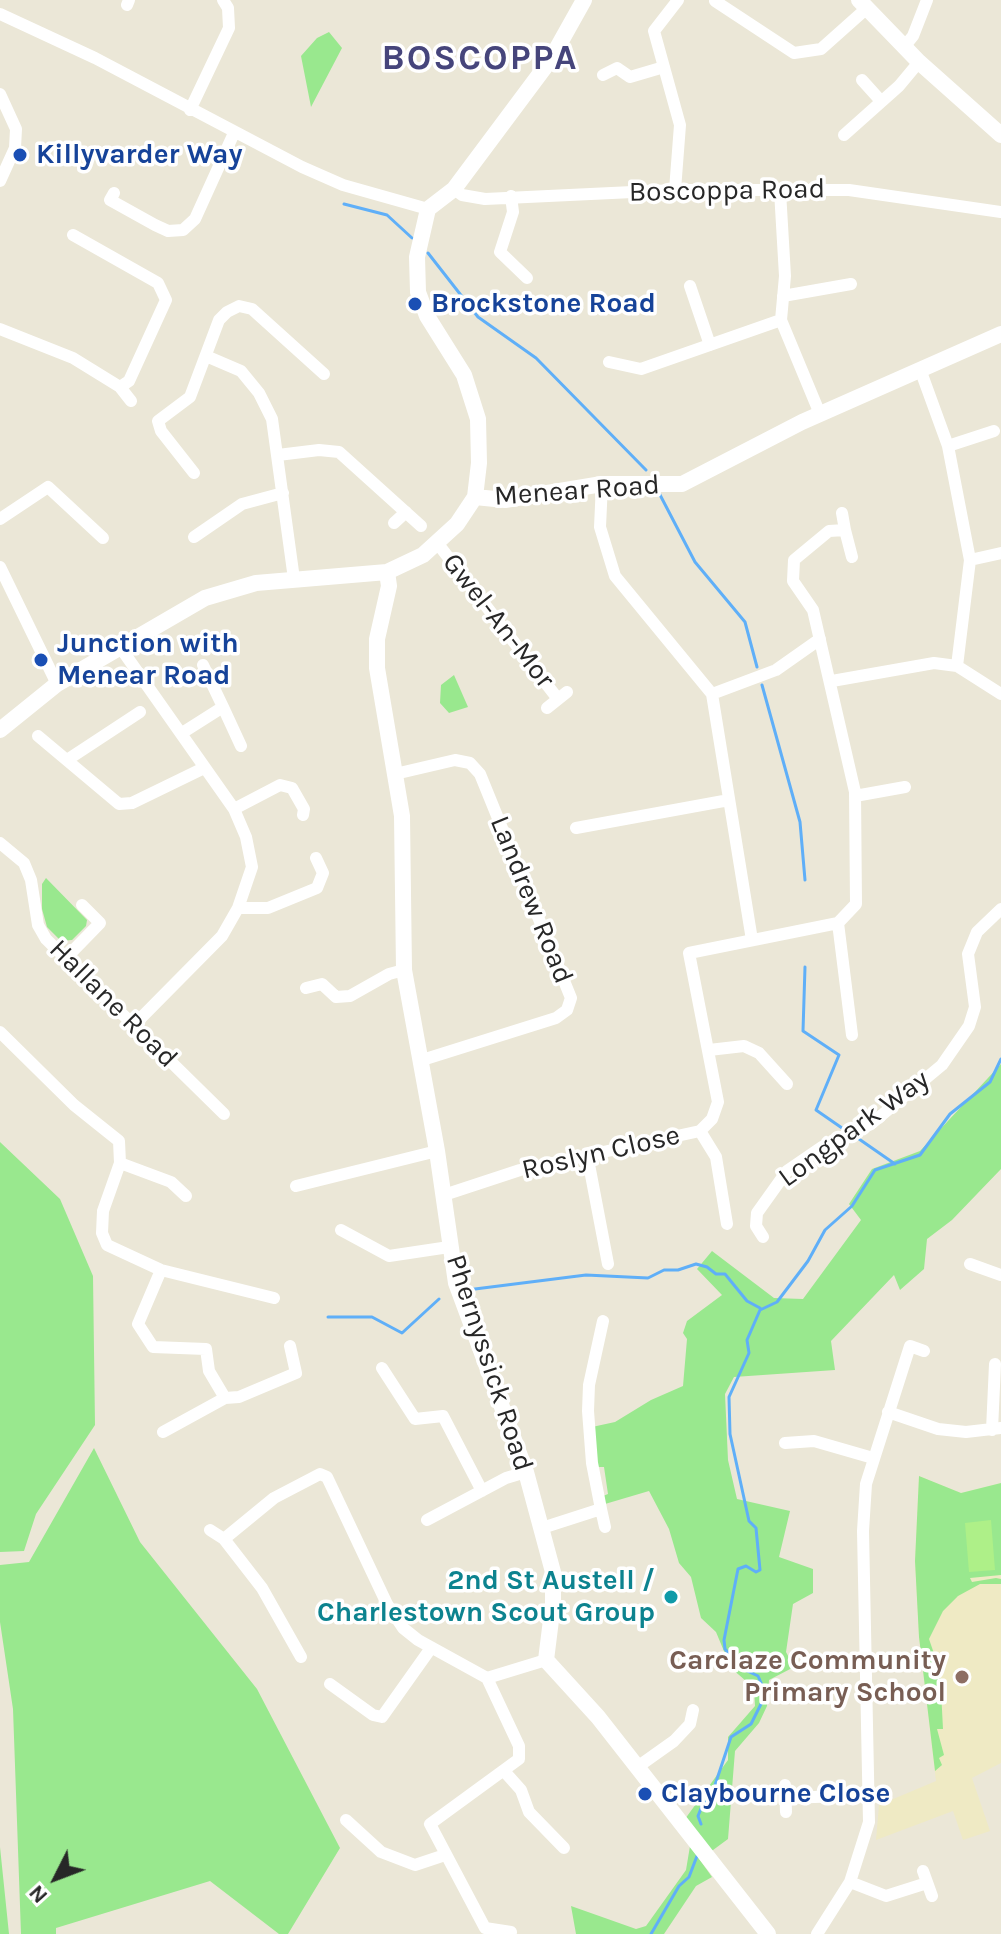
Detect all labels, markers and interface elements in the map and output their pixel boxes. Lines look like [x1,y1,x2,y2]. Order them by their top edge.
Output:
district label: BOSCOPPA [381,37,579,81]
place label: Killyvarder Way [36,138,243,172]
marker: Killyvarder Way [11,146,29,164]
street label: Boscoppa Road [629,172,825,210]
place label: Brockstone Road [431,287,656,321]
marker: Brockstone Road [406,295,424,313]
street label: Menear Road [493,468,661,514]
street label: Gwel-An-Mor [435,547,561,695]
place label: Junction with Menear Road [57,627,239,693]
marker: Junction with Menear Road [32,651,50,669]
street label: Landrew Road [482,811,580,989]
street label: Hallane Road [42,933,184,1075]
street label: Longpark Way [772,1063,936,1195]
street label: Roslyn Close [519,1119,683,1187]
street label: Phernyssick Road [438,1250,540,1476]
place label: 2nd St Austell / Charlestown Scout Group [317,1564,655,1630]
marker: 2nd St Austell / Charlestown Scout Group [662,1588,680,1606]
place label: Carclaze Community Primary School [669,1644,946,1710]
marker: Carclaze Community Primary School [953,1668,971,1686]
place label: Claybourne Close [661,1777,890,1811]
marker: Claybourne Close [636,1785,654,1803]
north arrow [16,1838,96,1918]
text: N [23,1879,53,1909]

